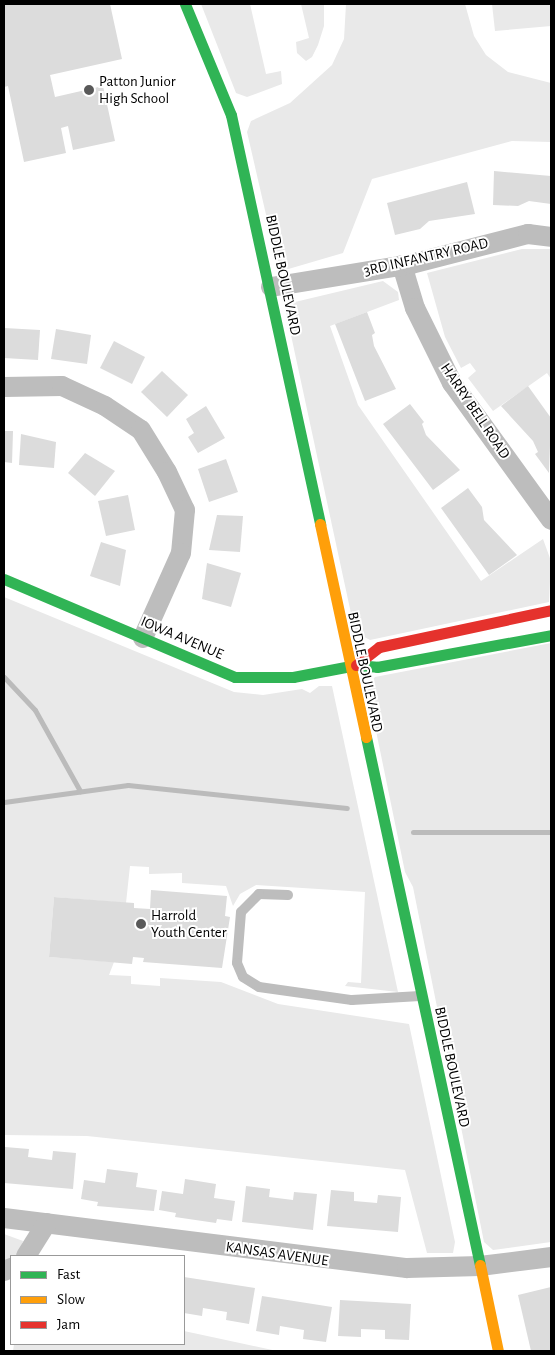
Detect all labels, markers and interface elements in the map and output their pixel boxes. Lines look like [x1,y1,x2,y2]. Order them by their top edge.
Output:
place label: Patton Junior High School [99,72,176,107]
marker: Patton Junior High School [83,84,95,96]
street label: BIDDLE BOULEVARD [261,213,305,337]
street label: 3RD INFANTRY ROAD [362,234,490,280]
street label: HARRY BELL ROAD [436,360,514,462]
street label: BIDDLE BOULEVARD [343,610,387,734]
street label: IOWA AVENUE [138,612,226,664]
place label: Harrold Youth Center [151,906,227,941]
marker: Harrold Youth Center [135,918,147,930]
street label: BIDDLE BOULEVARD [430,1005,474,1129]
street label: KANSAS AVENUE [225,1238,329,1270]
legend [10,1255,185,1345]
text: Fast [57,1267,80,1282]
text: Slow [57,1292,85,1307]
text: Jam [57,1317,80,1332]

